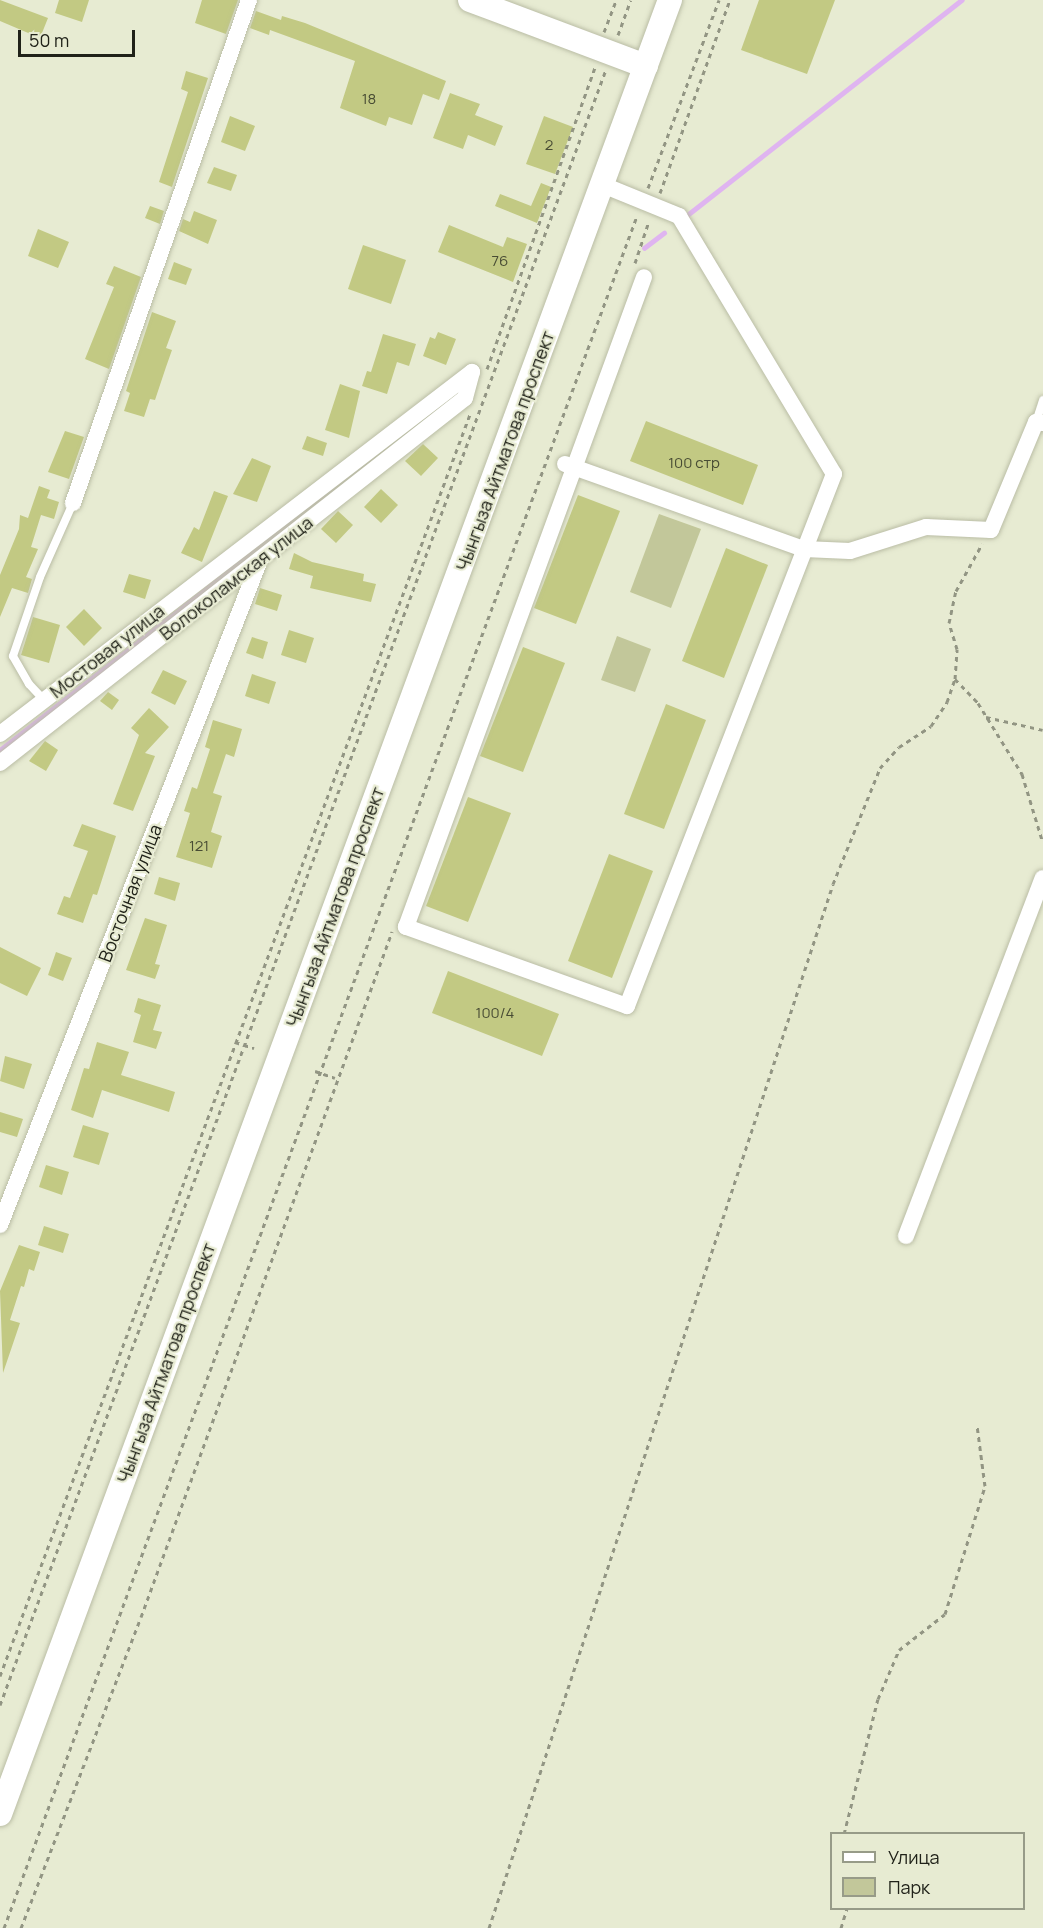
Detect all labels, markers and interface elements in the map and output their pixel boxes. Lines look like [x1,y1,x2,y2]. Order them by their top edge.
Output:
scale bar [21,18,138,56]
text: 50 m [29,28,69,52]
house number: 18 [362,90,376,108]
house number: 2 [545,136,553,154]
house number: 76 [492,252,508,270]
street label: Чынгыза Айтматова проспект [451,328,559,574]
house number: 100 стр [668,454,720,472]
street label: Волоколамская улица [155,512,317,644]
street label: Мостовая улица [46,600,168,702]
street label: Чынгыза Айтматова проспект [281,784,389,1030]
street label: Восточная улица [94,821,166,965]
house number: 121 [189,837,209,855]
house number: 100/4 [476,1004,514,1022]
street label: Чынгыза Айтматова проспект [112,1240,220,1486]
legend [830,1832,1025,1910]
text: Улица [888,1845,940,1869]
text: Парк [888,1875,930,1899]

